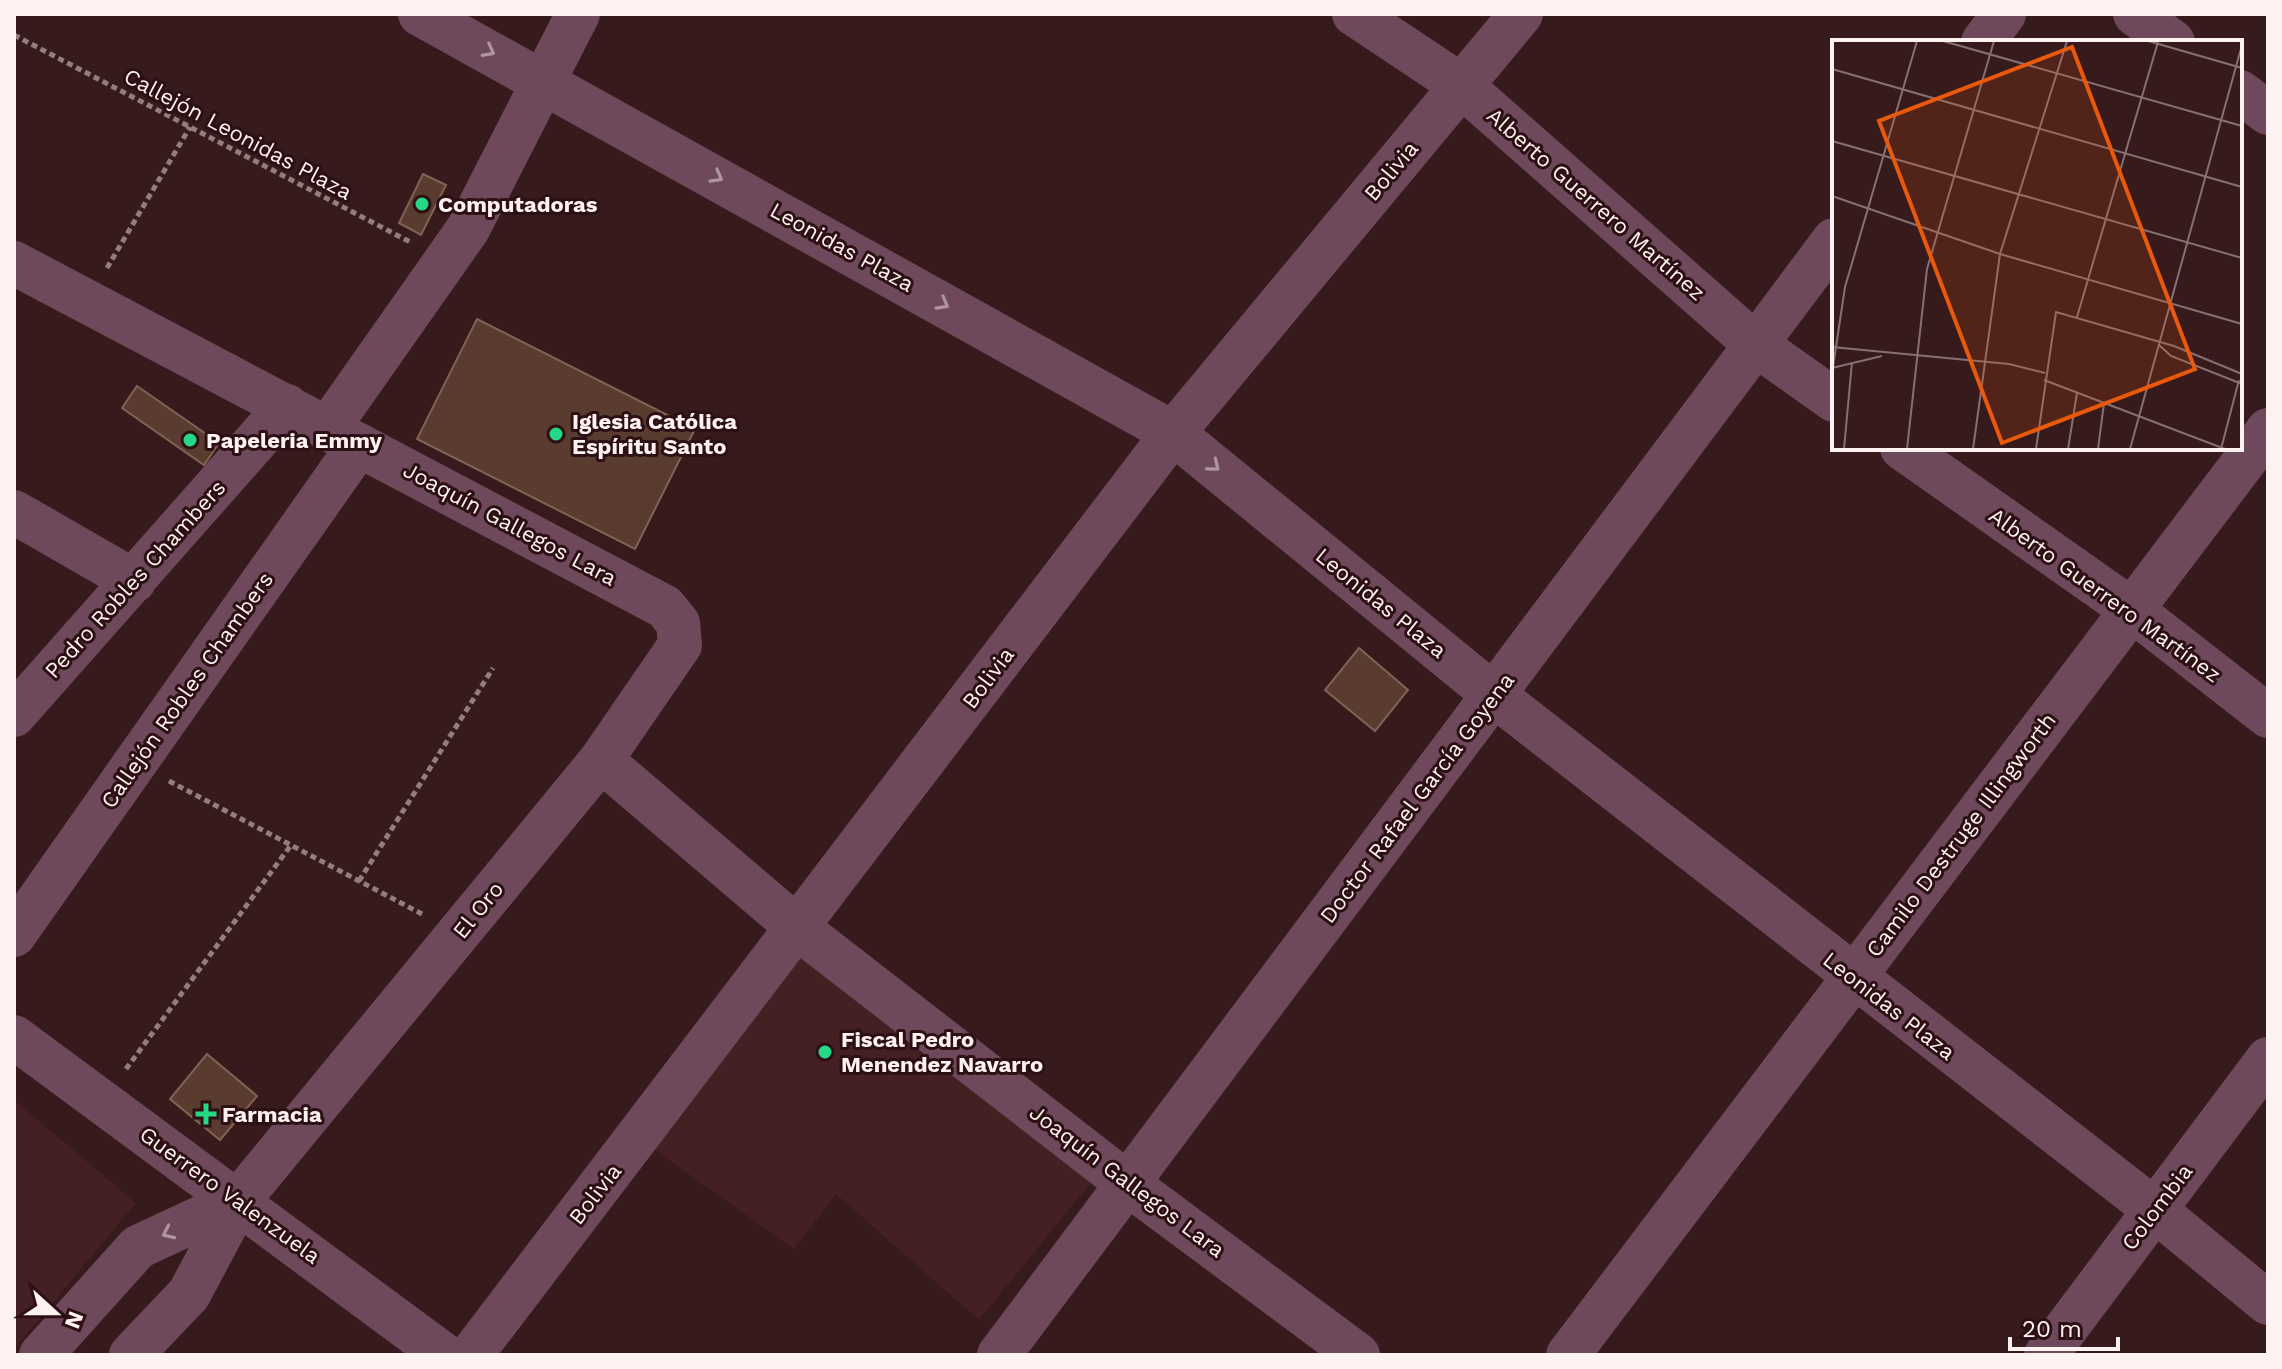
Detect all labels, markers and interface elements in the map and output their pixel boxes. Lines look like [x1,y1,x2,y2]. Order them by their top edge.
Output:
inset map [1832,40,2242,450]
one-way arrow [481,41,496,56]
street label: Callejón Leonidas Plaza [120,63,356,205]
street label: Alberto Guerrero Martínez [1482,103,1710,305]
street label: Bolivia [1359,136,1423,206]
one-way arrow [708,167,722,183]
place label: Computadoras [438,192,598,217]
marker: Computadoras [413,195,431,213]
street label: Leonidas Plaza [766,197,918,297]
one-way arrow [934,294,949,310]
place label: Iglesia Católica Espíritu Santo [572,409,737,459]
marker: Iglesia Católica Espíritu Santo [547,425,565,443]
place label: Papeleria Emmy [206,428,382,453]
marker: Papeleria Emmy [181,431,199,449]
one-way arrow [1204,456,1219,471]
street label: Joaquín Gallegos Lara [399,457,621,591]
street label: Pedro Robles Chambers [40,475,230,683]
street label: Alberto Guerrero Martínez [1984,502,2226,688]
street label: Leonidas Plaza [1311,543,1451,663]
street label: Callejón Robles Chambers [96,567,278,813]
street label: Bolivia [957,643,1019,713]
street label: Doctor Rafael García Goyena [1315,668,1519,928]
street label: Camilo Destruge Illingworth [1861,708,2061,962]
street label: El Oro [448,877,508,943]
street label: Leonidas Plaza [1818,947,1960,1065]
place label: Fiscal Pedro Menendez Navarro [841,1027,1043,1077]
marker: Fiscal Pedro Menendez Navarro [816,1043,834,1061]
street label: Joaquín Gallegos Lara [1025,1100,1229,1262]
place label: Farmacia [222,1102,322,1127]
marker: Farmacia [197,1105,215,1123]
street label: Guerrero Valenzuela [135,1121,325,1269]
street label: Bolivia [564,1159,626,1229]
street label: Colombia [2117,1159,2197,1255]
one-way arrow [162,1223,176,1239]
north arrow [16,1273,96,1353]
scale bar [2010,1301,2118,1351]
text: N [60,1308,89,1332]
text: 20 m [2022,1315,2082,1343]

